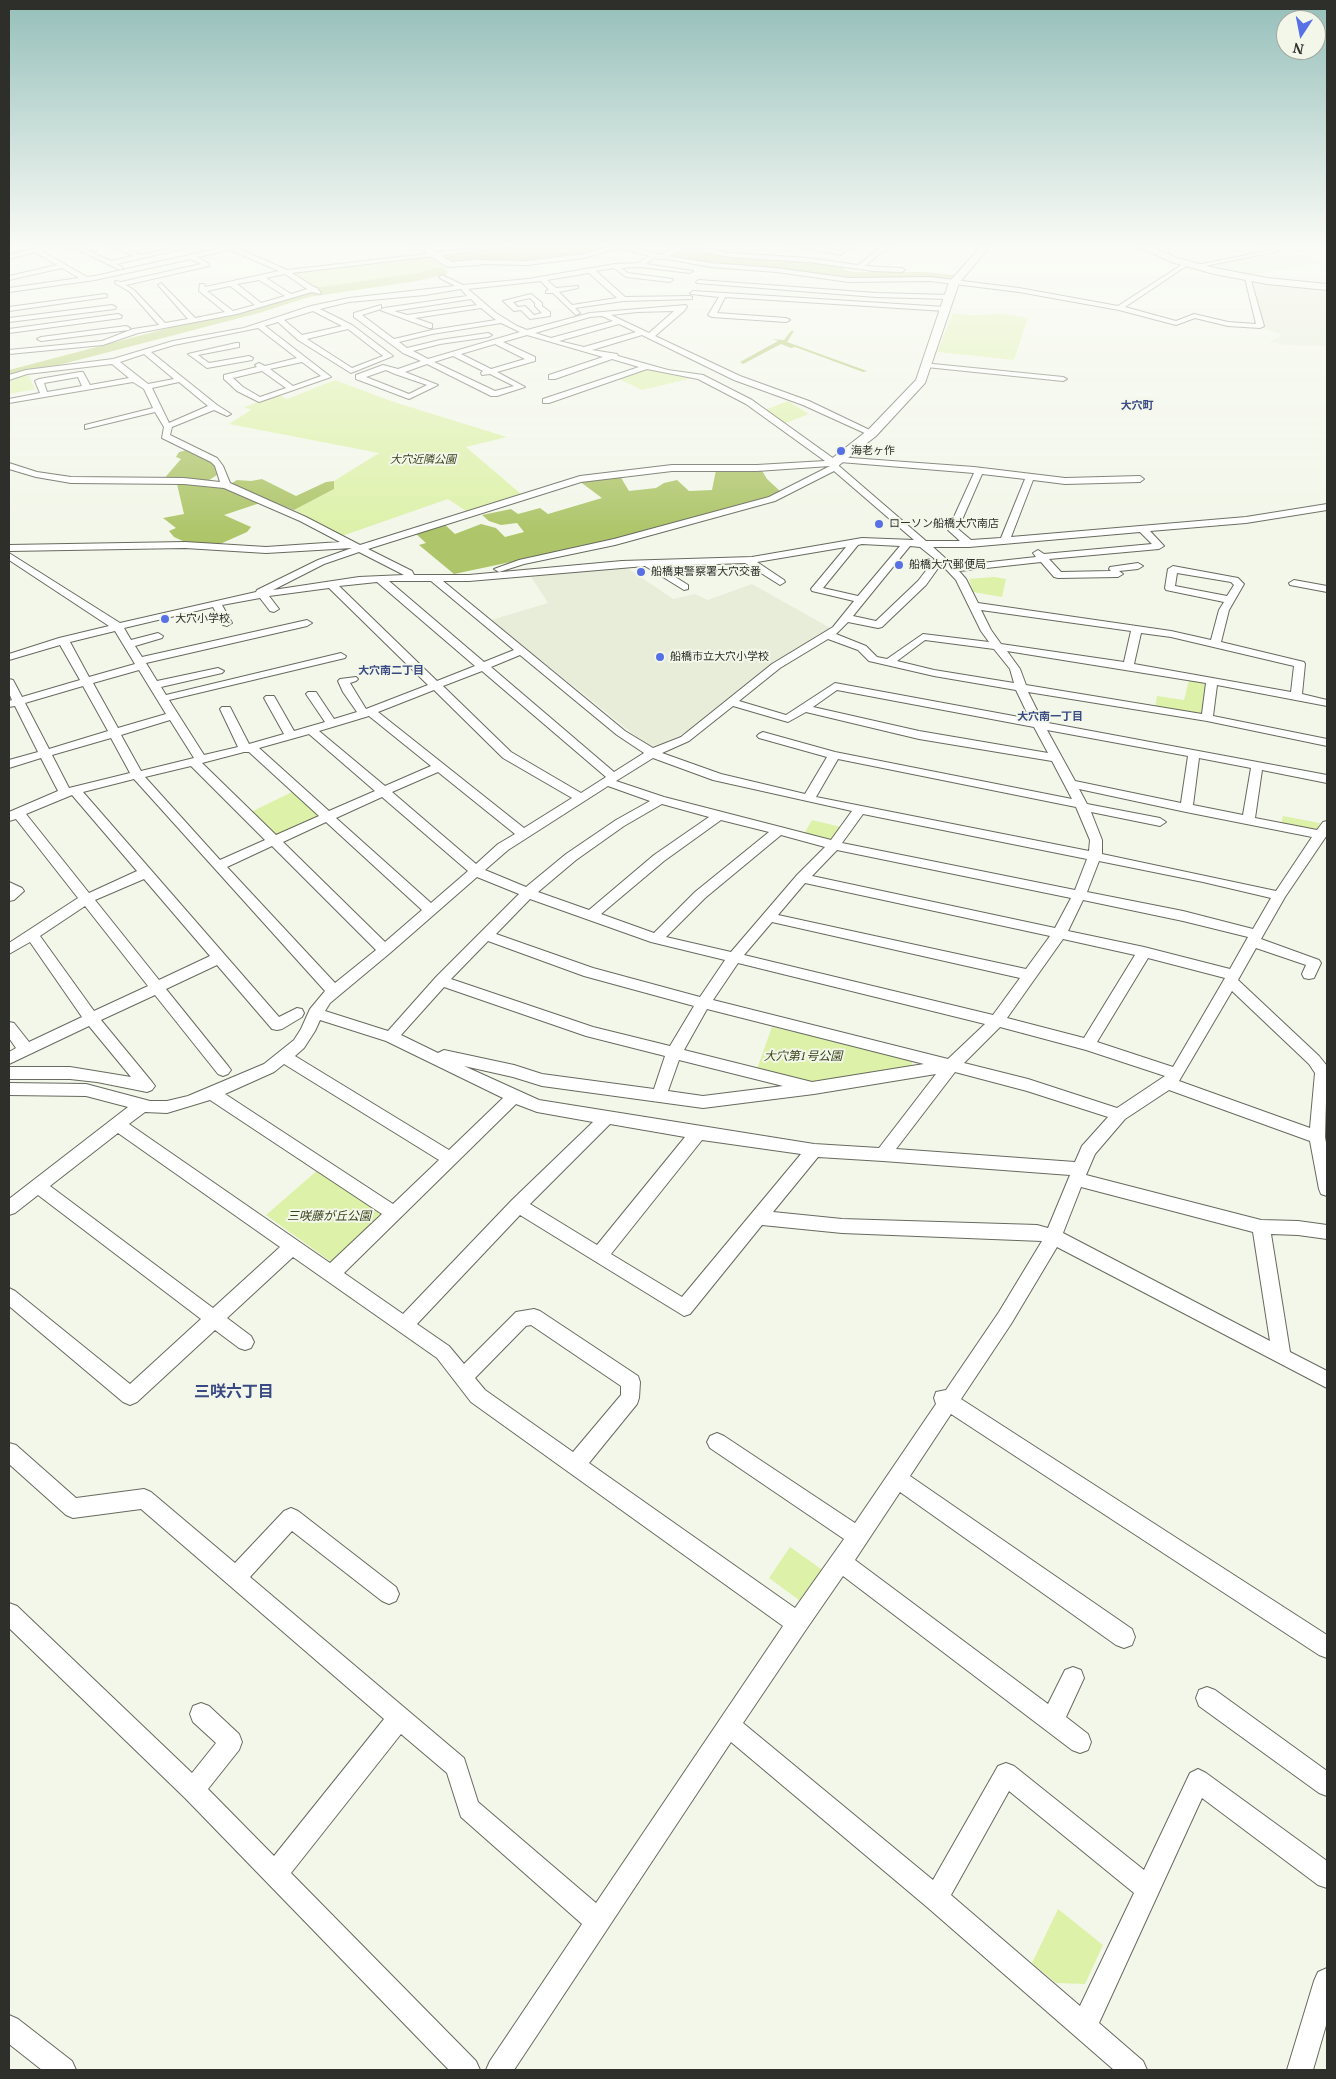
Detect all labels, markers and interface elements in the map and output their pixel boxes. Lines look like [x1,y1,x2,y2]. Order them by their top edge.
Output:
north arrow [1276,10,1326,60]
text: N [1291,39,1305,60]
district label: 大穴町 [1121,399,1153,413]
place label: 海老ヶ作 [851,444,895,458]
marker: 海老ヶ作 [835,445,847,457]
park label: 大穴近隣公園 [390,453,456,467]
place label: ローソン船橋大穴南店 [889,517,999,531]
marker: ローソン船橋大穴南店 [873,518,885,530]
place label: 船橋大穴郵便局 [909,558,986,572]
marker: 船橋大穴郵便局 [893,559,905,571]
place label: 船橋東警察署大穴交番 [651,565,761,579]
marker: 船橋東警察署大穴交番 [635,566,647,578]
place label: 大穴小学校 [175,612,230,626]
marker: 大穴小学校 [159,613,171,625]
place label: 船橋市立大穴小学校 [670,650,769,664]
marker: 船橋市立大穴小学校 [654,651,666,663]
district label: 大穴南二丁目 [358,664,424,678]
district label: 大穴南一丁目 [1017,710,1083,724]
park label: 大穴第1号公園 [764,1050,842,1064]
park label: 三咲藤が丘公園 [287,1210,371,1224]
district label: 三咲六丁目 [194,1382,274,1402]

